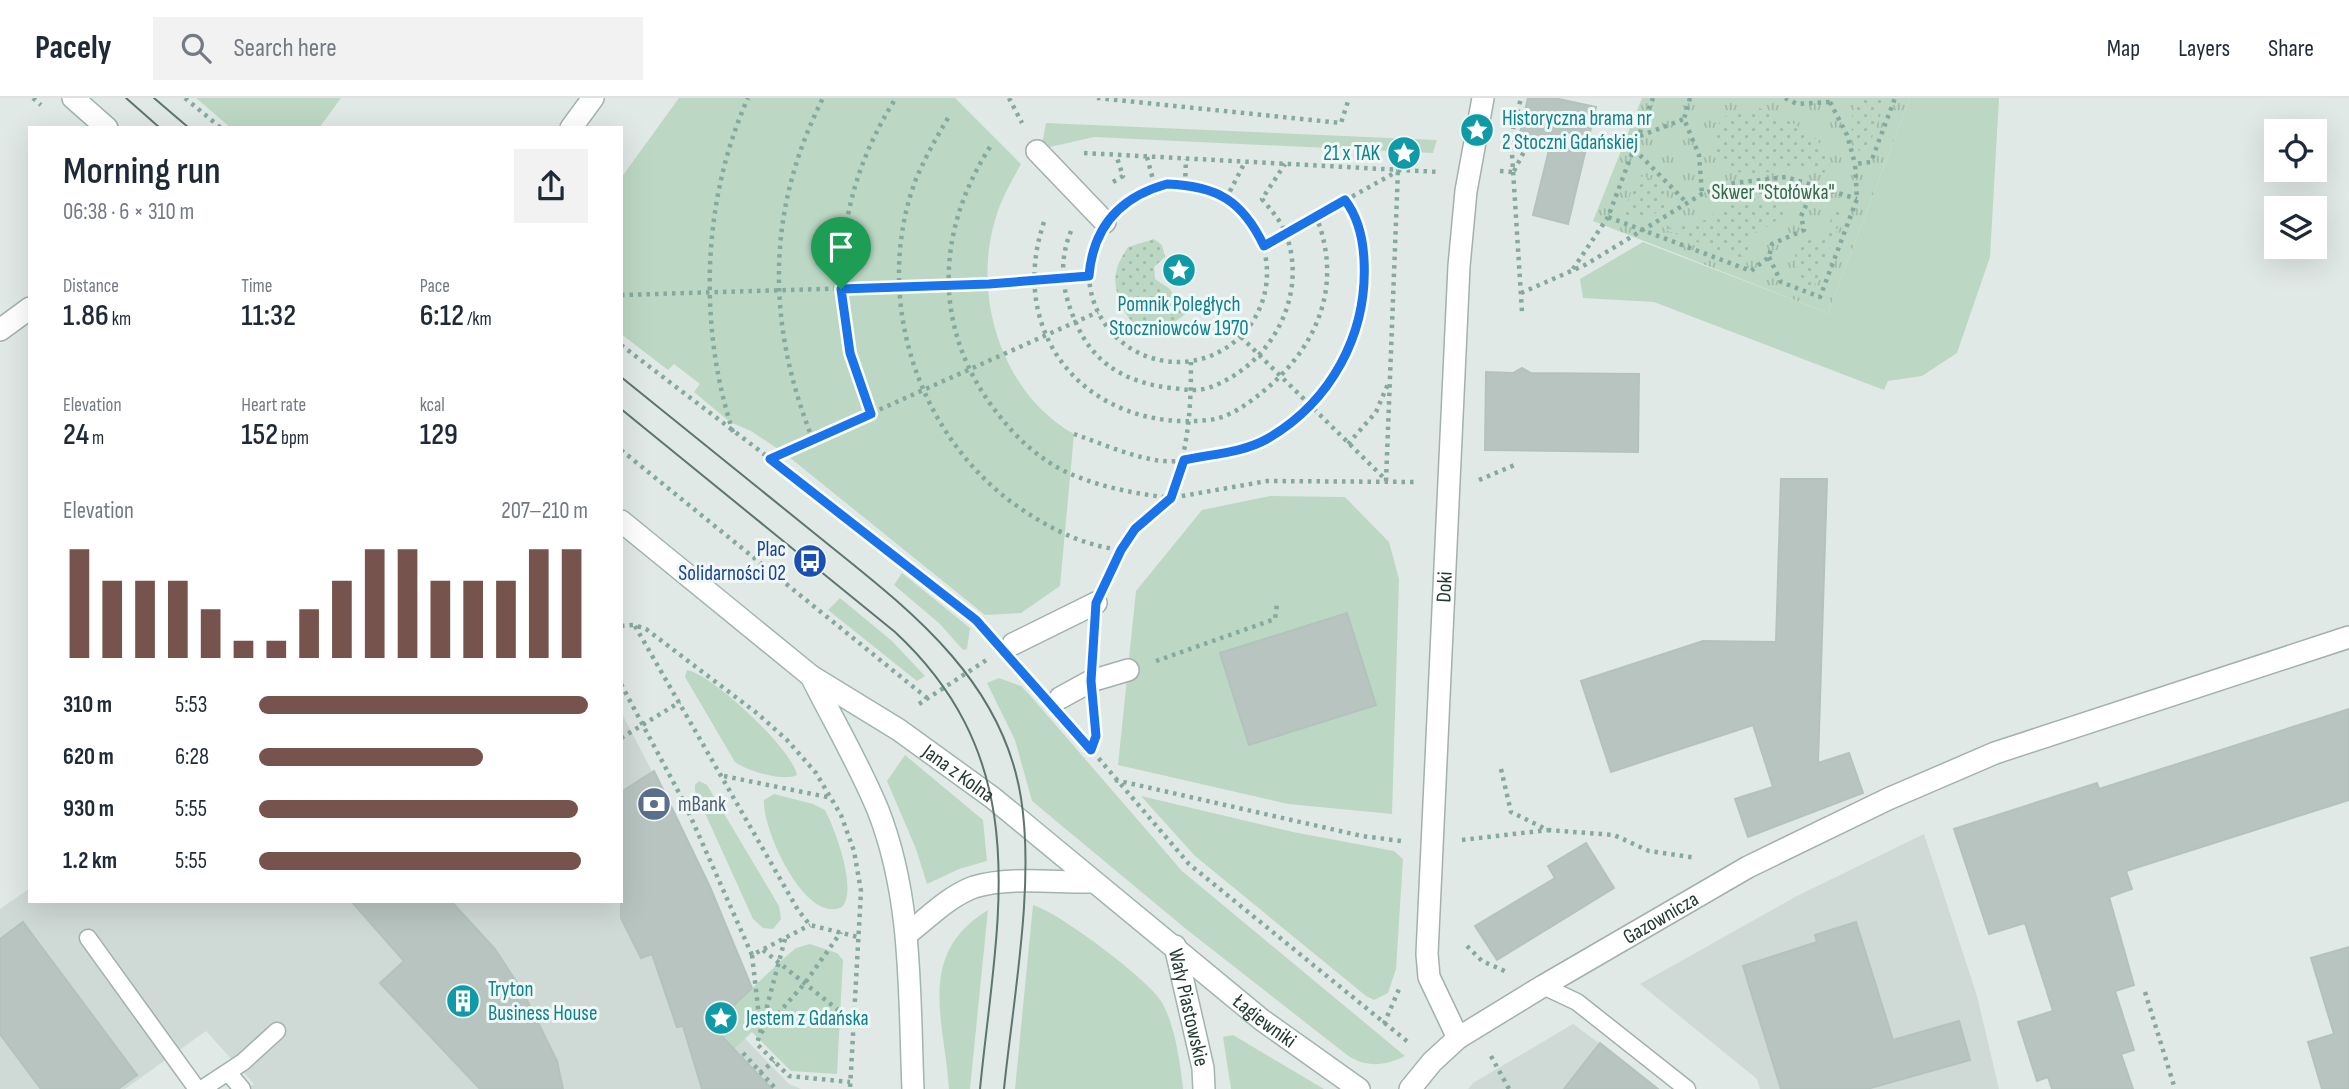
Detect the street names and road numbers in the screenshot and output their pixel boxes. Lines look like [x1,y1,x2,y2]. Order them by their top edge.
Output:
street label: Doki [1431,571,1458,603]
street label: Jana z Kolna [917,739,999,808]
street label: Gazownicza [1619,886,1703,950]
street label: Wały Piastowskie [1163,946,1214,1069]
street label: Łagiewniki [1227,989,1301,1053]

